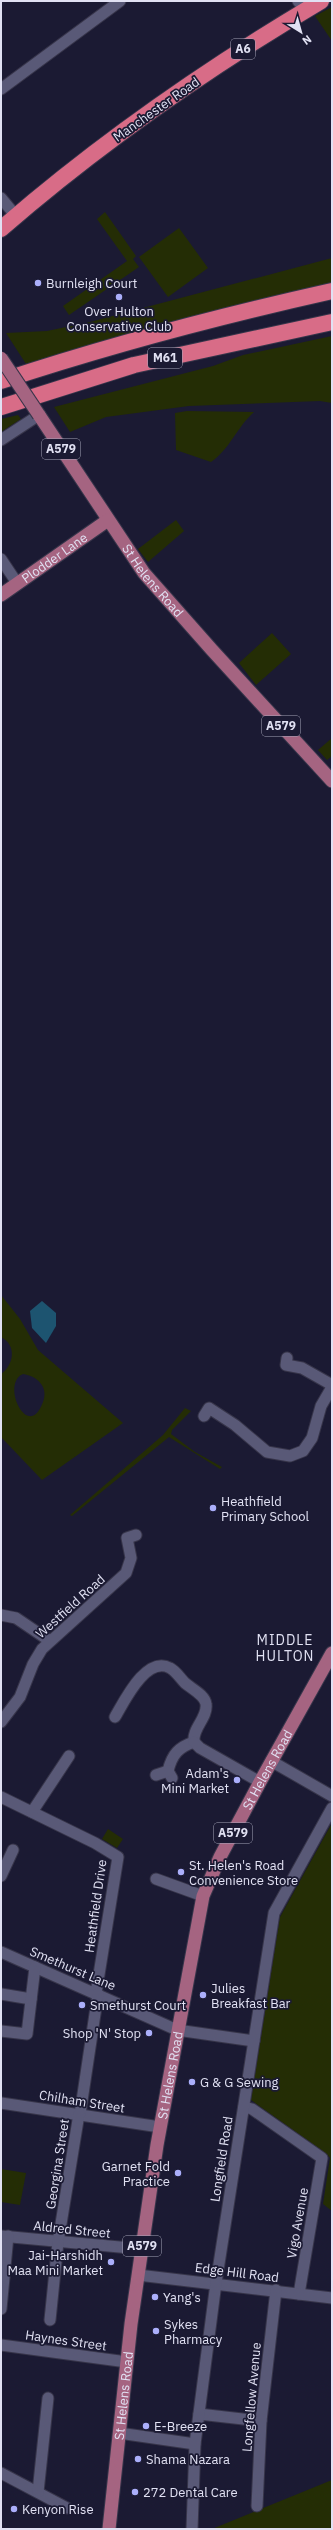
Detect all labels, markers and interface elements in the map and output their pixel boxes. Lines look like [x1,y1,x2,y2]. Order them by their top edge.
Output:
north arrow [281,12,321,52]
text: N [300,32,314,48]
road number: A6 [231,39,255,59]
street label: Manchester Road [110,73,203,145]
place label: Burnleigh Court [46,275,137,292]
marker: Burnleigh Court [33,278,43,288]
marker: Over Hulton Conservative Club [114,292,124,302]
place label: Over Hulton Conservative Club [66,303,172,335]
road number: M61 [148,348,182,368]
road number: A579 [42,439,80,459]
street label: Plodder Lane [18,529,91,587]
street label: St Helens Road [118,541,187,621]
road number: A579 [262,716,300,736]
place label: Heathfield Primary School [221,1493,310,1525]
marker: Heathfield Primary School [208,1503,218,1513]
street label: Westfield Road [32,1571,109,1642]
district label: MIDDLE HULTON [256,1631,314,1665]
street label: St Helens Road [239,1727,296,1813]
place label: Adam's Mini Market [161,1765,229,1797]
marker: Adam's Mini Market [232,1775,242,1785]
road number: A579 [214,1823,252,1843]
place label: St. Helen's Road Convenience Store [189,1857,298,1889]
street label: Heathfield Drive [81,1858,110,1954]
marker: St. Helen's Road Convenience Store [176,1867,186,1877]
street label: Smethurst Lane [27,1943,118,1994]
place label: Julies Breakfast Bar [211,1980,291,2012]
marker: Julies Breakfast Bar [198,1990,208,2000]
place label: Smethurst Court [90,1997,186,2014]
marker: Smethurst Court [77,2000,87,2010]
place label: Shop 'N' Stop [63,2025,141,2042]
marker: Shop 'N' Stop [144,2028,154,2038]
street label: St Helens Road [154,2030,187,2121]
place label: G & G Sewing [200,2074,279,2091]
marker: G & G Sewing [187,2077,197,2087]
street label: Chilham Street [38,2086,126,2117]
street label: Longfield Road [206,2115,237,2203]
street label: Georgina Street [42,2118,73,2210]
place label: Garnet Fold Practice [102,2158,170,2190]
marker: Garnet Fold Practice [173,2168,183,2178]
street label: Vigo Avenue [283,2186,312,2260]
street label: Aldred Street [33,2217,111,2242]
road number: A579 [123,2236,161,2256]
place label: Jai-Harshidh Maa Mini Market [7,2247,103,2279]
marker: Jai-Harshidh Maa Mini Market [106,2257,116,2267]
street label: Edge Hill Road [194,2259,280,2286]
place label: Yang's [163,2289,201,2306]
marker: Yang's [150,2292,160,2302]
place label: Sykes Pharmacy [164,2316,223,2348]
street label: Haynes Street [24,2326,108,2355]
marker: Sykes Pharmacy [151,2326,161,2336]
street label: Longfellow Avenue [238,2342,265,2453]
street label: St Helens Road [111,2351,137,2441]
place label: E-Breeze [154,2418,207,2435]
marker: E-Breeze [141,2421,151,2431]
place label: Shama Nazara [146,2451,230,2468]
marker: Shama Nazara [133,2454,143,2464]
place label: 272 Dental Care [143,2484,238,2501]
marker: 272 Dental Care [130,2487,140,2497]
place label: Kenyon Rise [22,2501,94,2518]
marker: Kenyon Rise [9,2504,19,2514]

